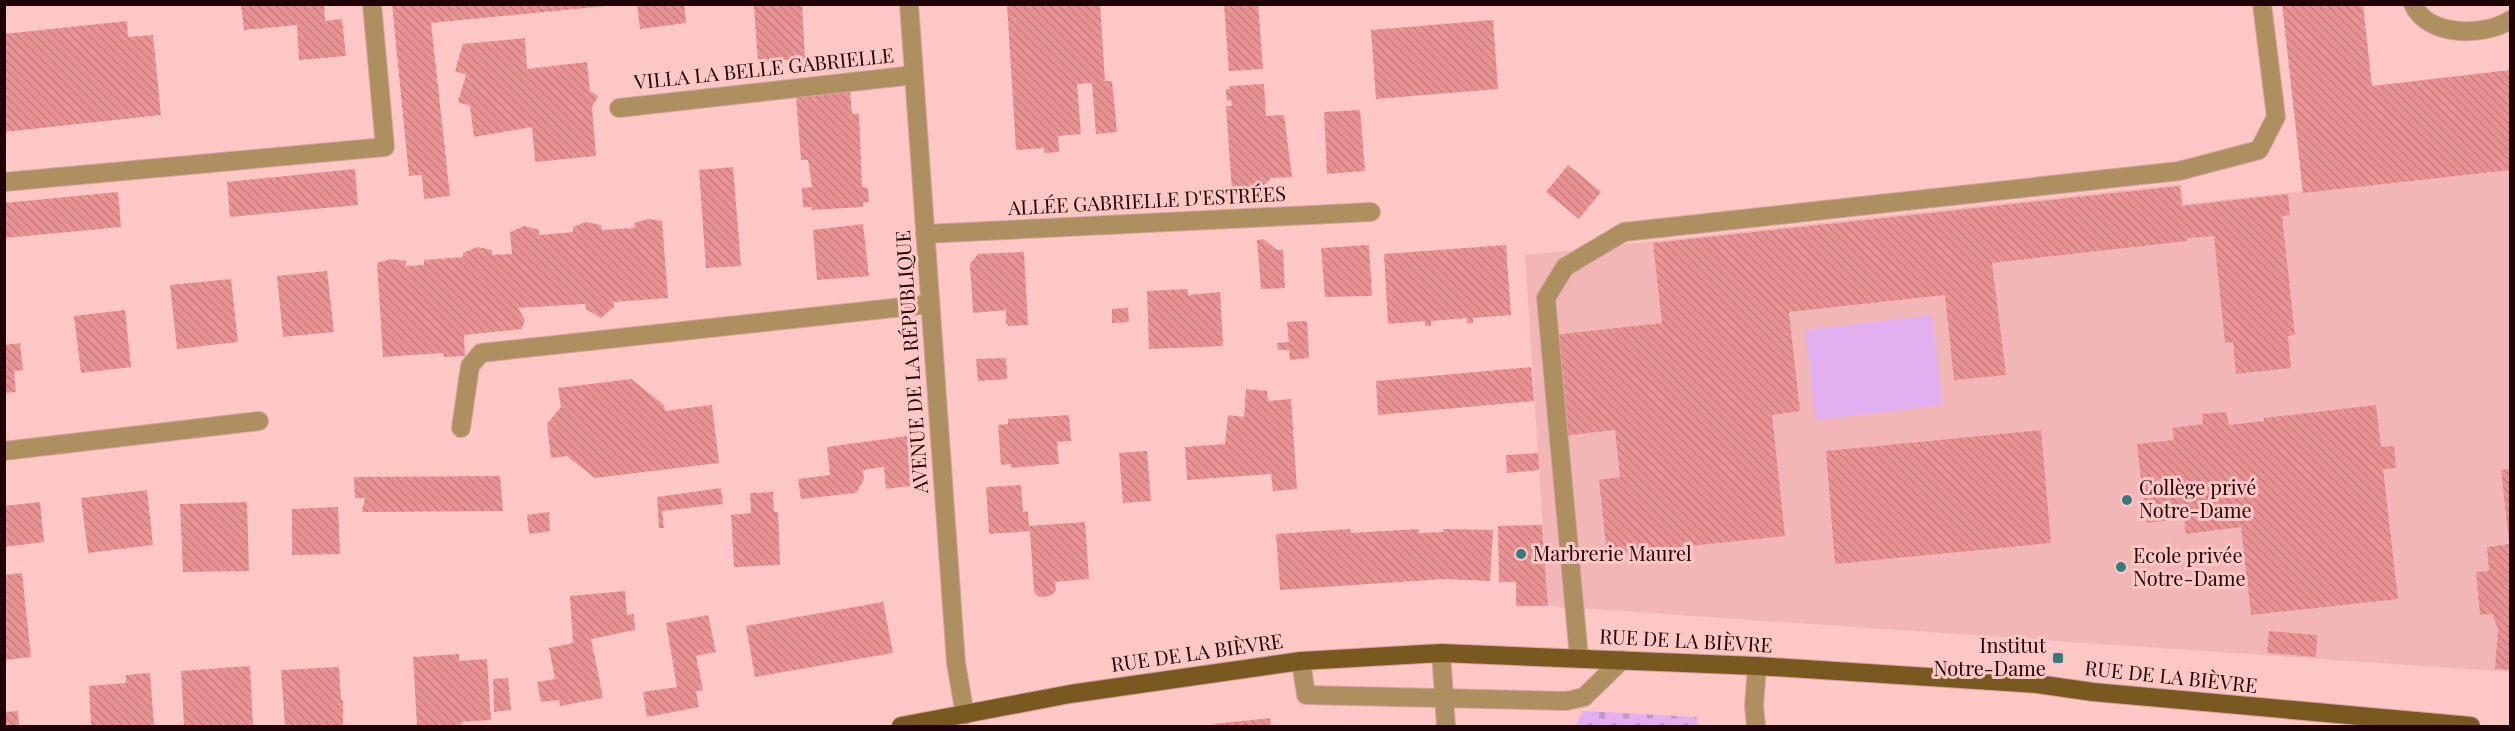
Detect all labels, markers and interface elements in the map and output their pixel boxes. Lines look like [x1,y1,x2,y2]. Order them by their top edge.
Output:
street label: VILLA LA BELLE GABRIELLE [632,40,895,95]
street label: ALLÉE GABRIELLE D'ESTRÉES [1006,179,1286,220]
street label: AVENUE DE LA RÉPUBLIQUE [888,230,933,496]
place label: Collège privé Notre-Dame [2139,473,2256,523]
marker: Collège privé Notre-Dame [2120,493,2134,507]
place label: Marbrerie Maurel [1533,539,1692,566]
place label: Ecole privée Notre-Dame [2133,541,2246,591]
marker: Marbrerie Maurel [1514,547,1528,561]
marker: Ecole privée Notre-Dame [2114,560,2128,574]
street label: RUE DE LA BIÈVRE [1599,621,1773,658]
street label: RUE DE LA BIÈVRE [1109,626,1285,677]
place label: Institut Notre-Dame [1933,631,2047,681]
marker: Institut Notre-Dame [2051,651,2065,665]
street label: RUE DE LA BIÈVRE [2084,653,2259,698]

